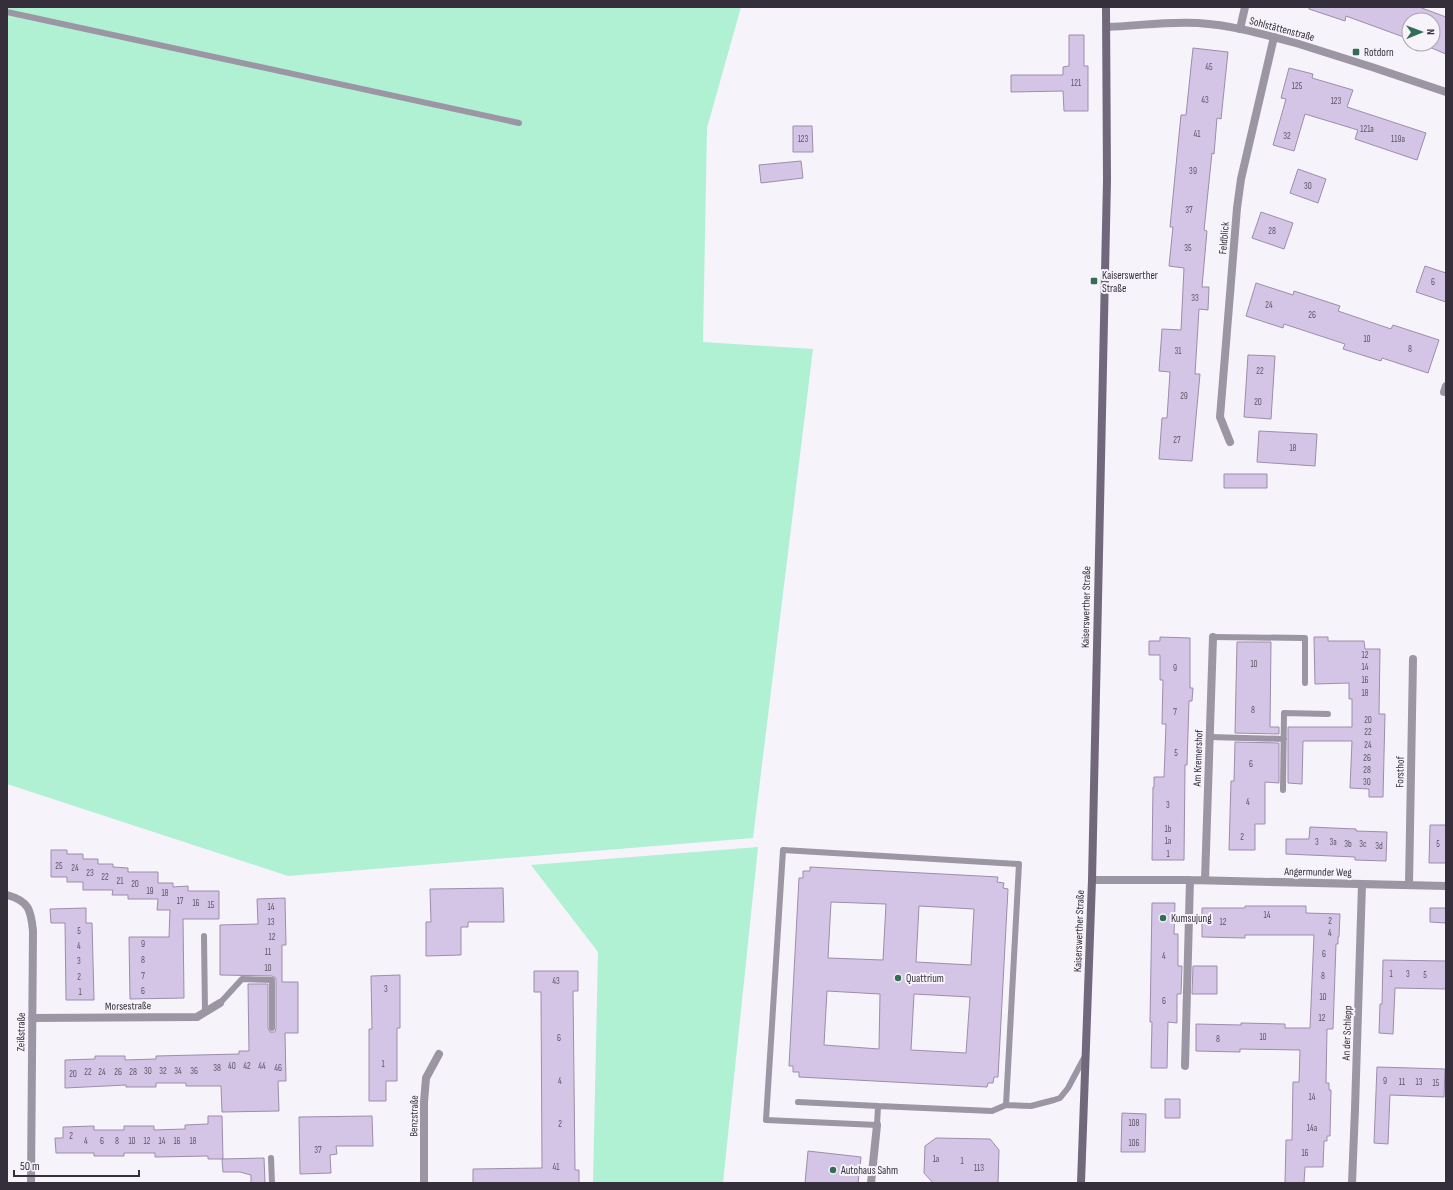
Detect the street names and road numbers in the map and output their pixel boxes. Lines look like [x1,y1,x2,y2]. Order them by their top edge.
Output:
street label: Sohlstättenstraße [1248,14,1316,44]
street label: Feldblick [1216,220,1232,255]
street label: Kaiserswerther Straße [1079,566,1093,648]
street label: Am Kremershof [1190,729,1206,788]
street label: Forsthof [1393,755,1407,788]
street label: Angermunder Weg [1283,865,1353,879]
street label: Kaiserswerther Straße [1071,890,1087,972]
street label: Morsestraße [105,999,151,1013]
street label: An der Schlepp [1340,1005,1354,1062]
street label: Zeißstraße [14,1012,28,1052]
street label: Benzstraße [407,1095,421,1137]

